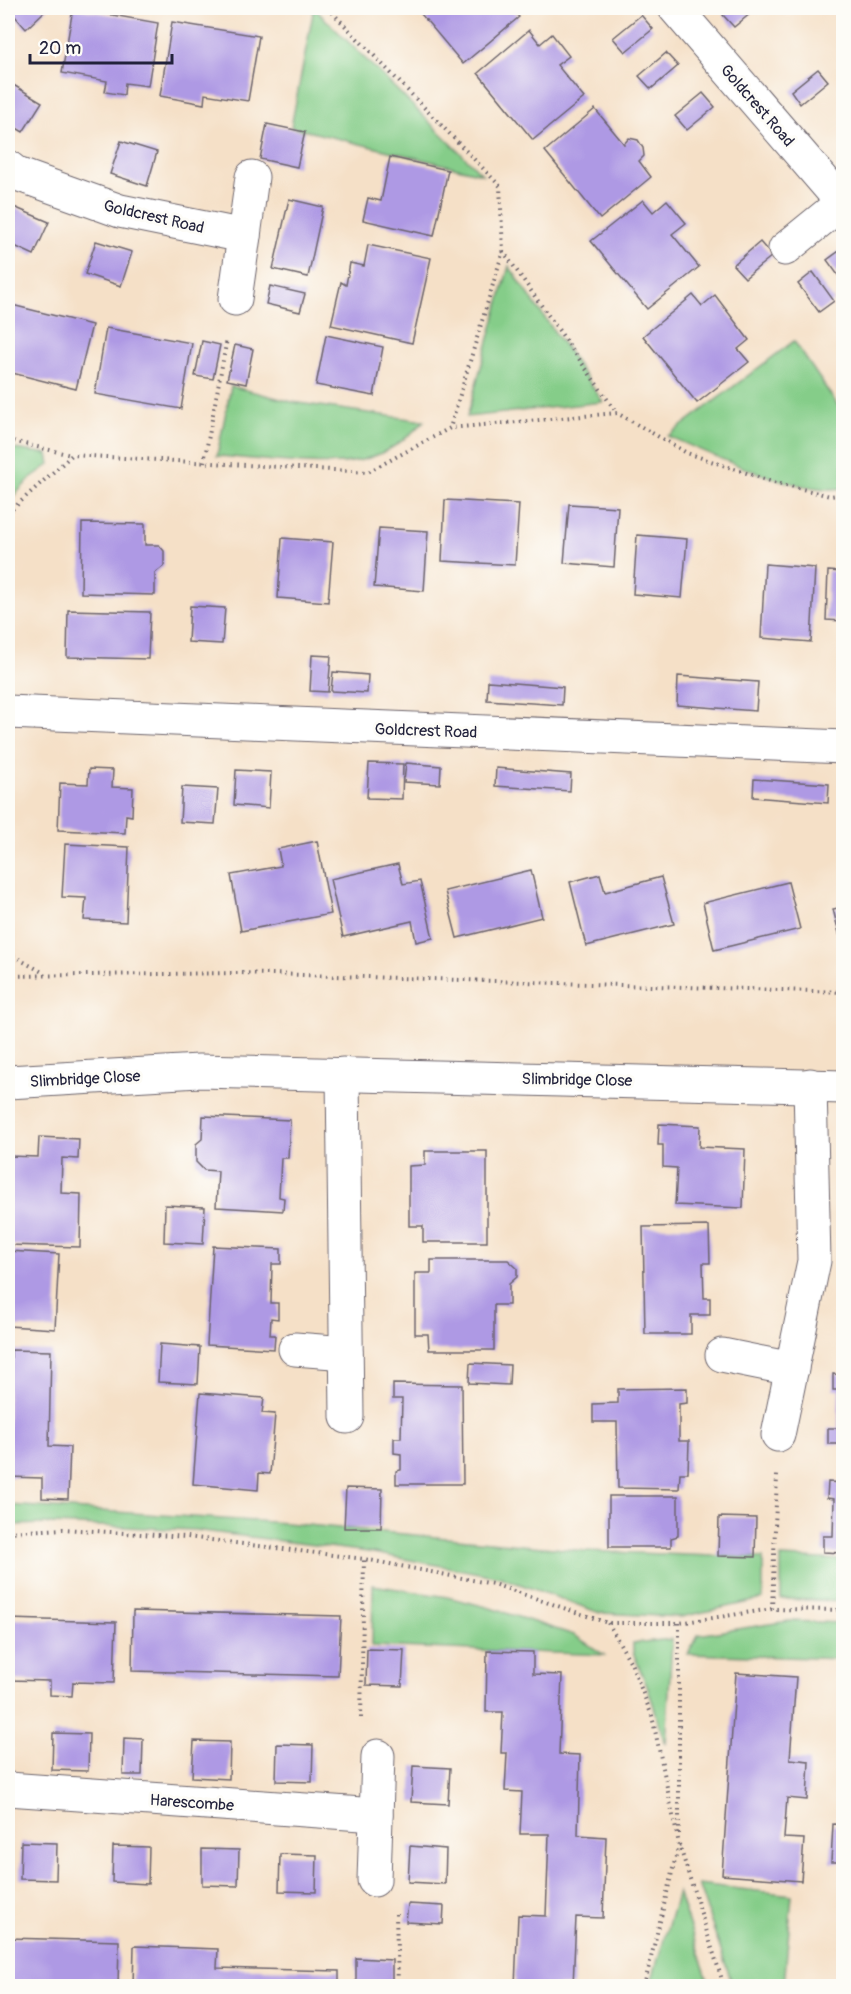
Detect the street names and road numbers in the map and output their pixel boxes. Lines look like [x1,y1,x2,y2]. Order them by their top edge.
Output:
street label: Goldcrest Road [716,60,798,151]
street label: Goldcrest Road [102,196,206,238]
street label: Goldcrest Road [374,719,478,743]
street label: Slimbridge Close [29,1066,141,1092]
street label: Slimbridge Close [521,1069,633,1091]
street label: Harescombe [149,1790,235,1816]

